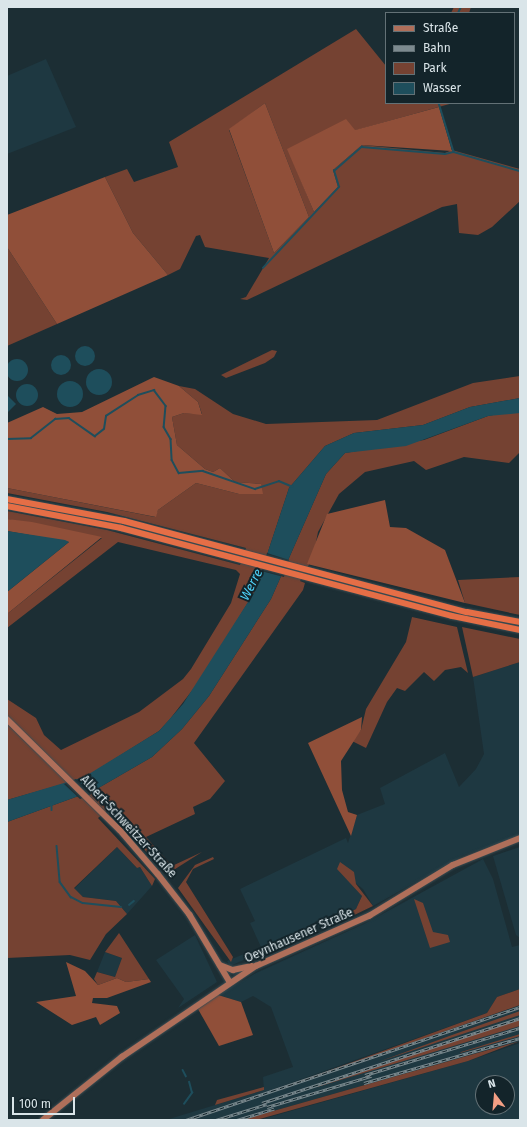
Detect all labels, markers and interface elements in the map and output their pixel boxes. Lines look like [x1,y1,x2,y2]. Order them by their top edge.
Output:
legend [385,12,515,104]
text: Straße [423,21,458,35]
text: Bahn [423,41,451,55]
text: Park [423,61,447,75]
text: Wasser [423,81,461,95]
water label: Werre [237,567,267,603]
street label: Albert-Schweitzer-Straße [77,773,179,881]
street label: Oeynhausener Straße [243,906,355,966]
north arrow [475,1075,515,1115]
text: N [487,1077,497,1091]
scale bar [14,1089,77,1115]
text: 100 m [19,1097,51,1111]

